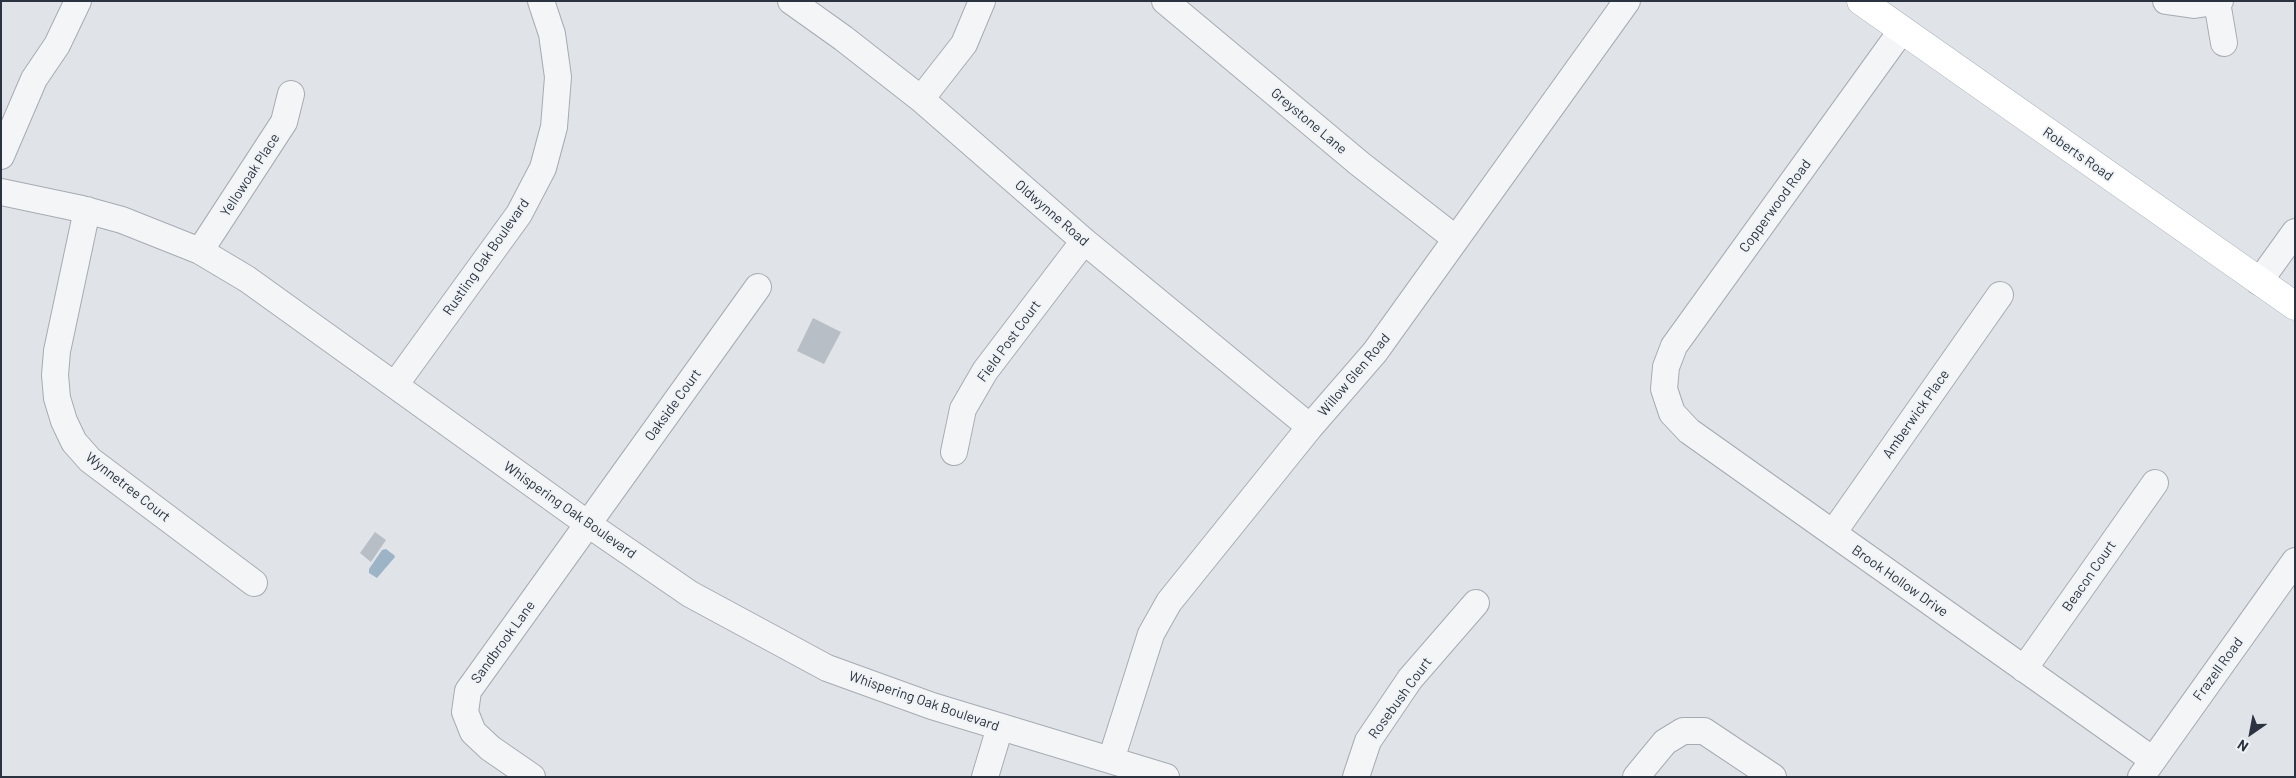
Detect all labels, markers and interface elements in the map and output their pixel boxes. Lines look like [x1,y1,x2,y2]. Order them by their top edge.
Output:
street label: Greystone Lane [1268,84,1350,158]
street label: Roberts Road [2040,124,2116,184]
street label: Yellowoak Place [217,130,283,220]
street label: Copperwood Road [1736,156,1814,256]
street label: Oldwynne Road [1012,176,1092,250]
street label: Rustling Oak Boulevard [439,195,533,319]
street label: Field Post Court [974,297,1044,385]
street label: Willow Glen Road [1314,330,1394,420]
street label: Oakside Court [641,366,705,444]
street label: Amberwick Place [1879,366,1953,462]
street label: Wynnetree Court [82,449,174,525]
street label: Whispering Oak Boulevard [500,458,640,562]
street label: Beacon Court [2058,537,2120,615]
street label: Brook Hollow Drive [1849,542,1951,620]
street label: Sandbrook Lane [467,597,539,687]
street label: Frazell Road [2189,634,2247,704]
street label: Rosebush Court [1365,654,1435,742]
street label: Whispering Oak Boulevard [847,667,1001,735]
north arrow [2226,708,2276,758]
text: N [2234,736,2251,756]

